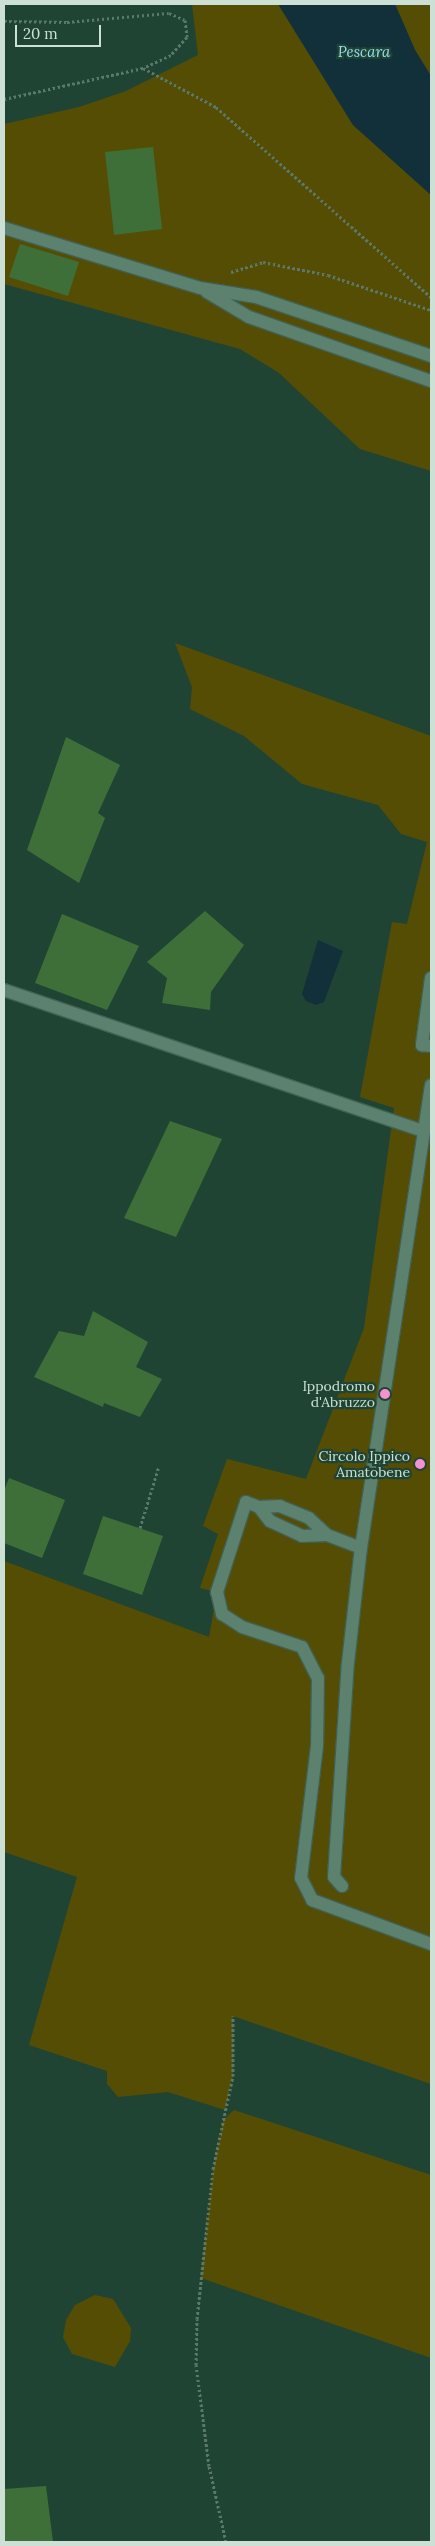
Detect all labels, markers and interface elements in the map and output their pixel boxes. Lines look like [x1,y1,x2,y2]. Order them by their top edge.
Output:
scale bar [18,15,104,47]
text: 20 m [23,24,58,43]
water label: Pescara [338,43,390,61]
place label: Ippodromo d'Abruzzo [302,1378,375,1410]
marker: Ippodromo d'Abruzzo [379,1388,391,1400]
place label: Circolo Ippico Amatobene [318,1448,410,1480]
marker: Circolo Ippico Amatobene [414,1458,426,1470]

